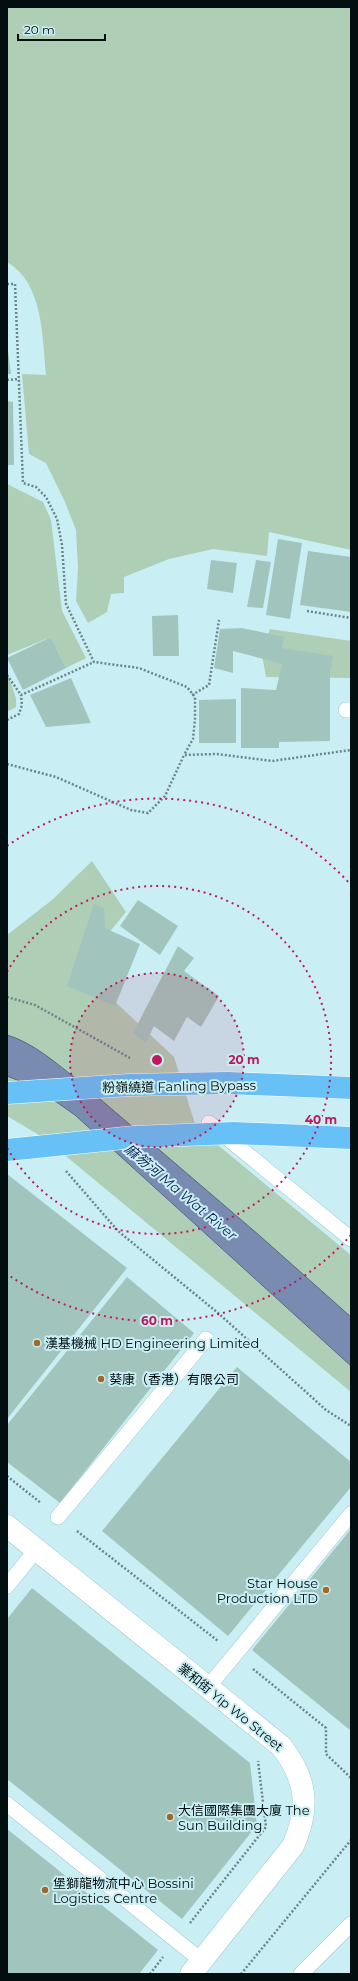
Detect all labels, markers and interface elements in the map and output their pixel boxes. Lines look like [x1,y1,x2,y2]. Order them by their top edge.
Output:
scale bar [18,16,105,42]
text: 20 m [24,22,55,37]
text: 20 m [228,1052,260,1067]
centre of rings [150,1053,164,1067]
street label: 粉嶺繞道 Fanling Bypass [102,1077,256,1095]
text: 40 m [305,1112,337,1127]
water label: 麻笏河 Ma Wat River [121,1140,241,1244]
text: 60 m [141,1313,173,1328]
place label: 漢基機械 HD Engineering Limited [45,1335,259,1351]
marker: 漢基機械 HD Engineering Limited [32,1338,42,1348]
place label: 葵康（香港）有限公司 [109,1371,239,1387]
marker: 葵康（香港）有限公司 [96,1374,106,1384]
place label: Star House Production LTD [217,1575,318,1606]
marker: Star House Production LTD [321,1585,331,1595]
street label: 業和街 Yip Wo Street [175,1660,287,1754]
place label: 大信國際集團大廈 The Sun Building [178,1802,310,1833]
marker: 大信國際集團大廈 The Sun Building [165,1812,175,1822]
place label: 堡獅龍物流中心 Bossini Logistics Centre [53,1875,194,1906]
marker: 堡獅龍物流中心 Bossini Logistics Centre [40,1885,50,1895]

